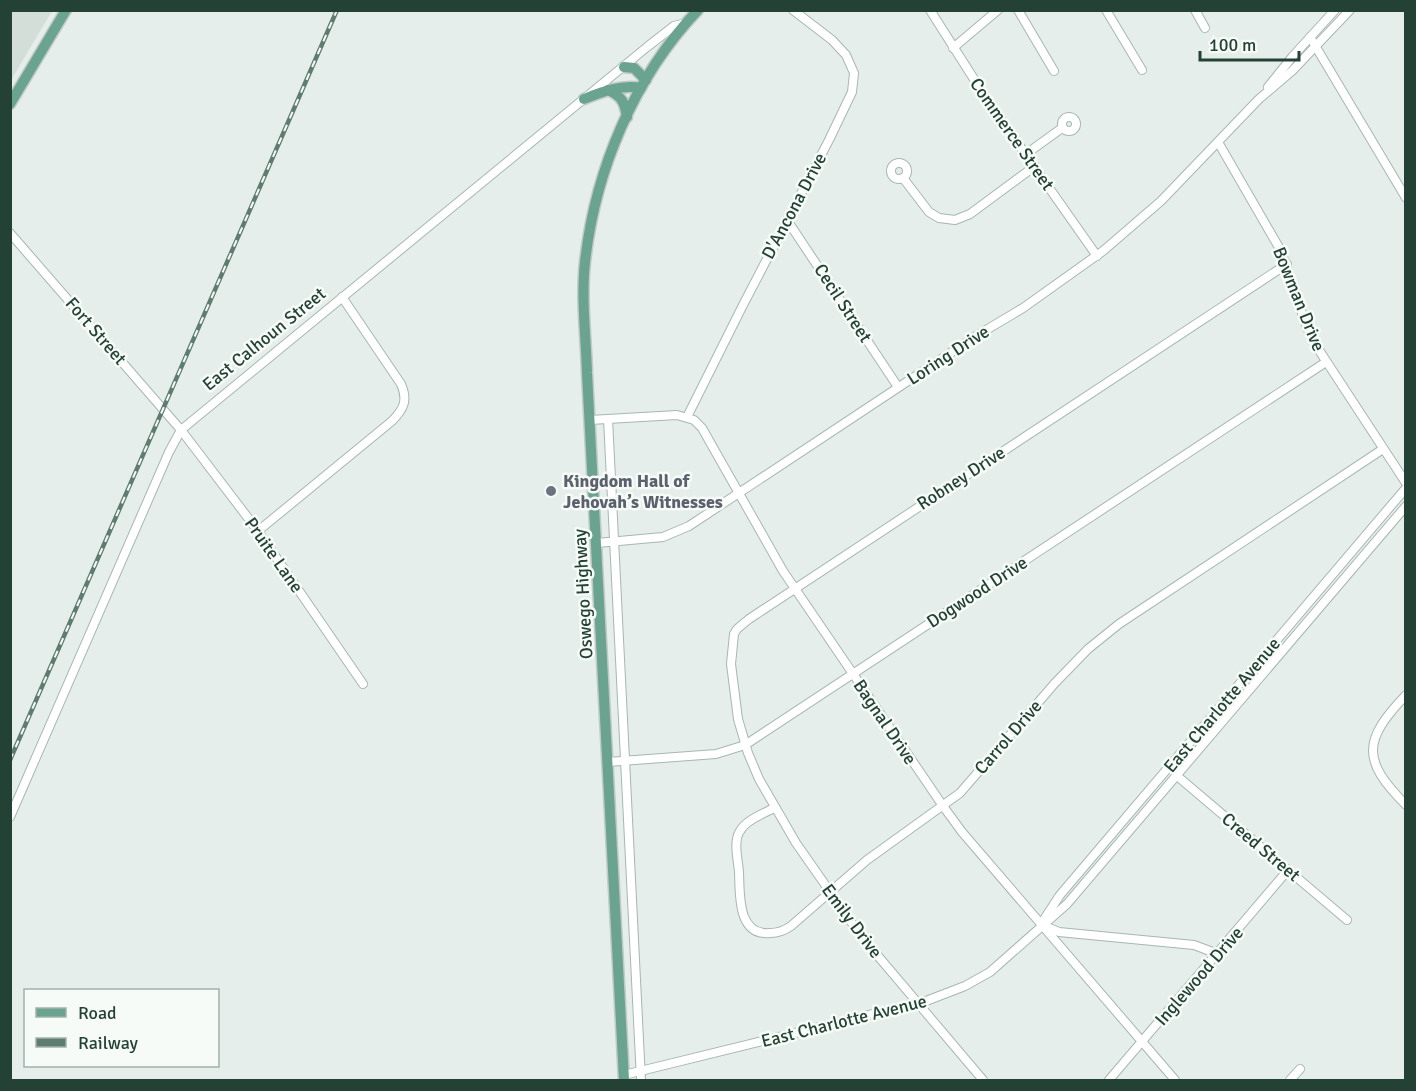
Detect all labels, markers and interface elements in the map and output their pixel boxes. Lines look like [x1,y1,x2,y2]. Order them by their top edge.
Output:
scale bar [1200,24,1299,62]
text: 100 m [1209,34,1256,56]
street label: Commerce Street [965,73,1059,195]
street label: D'Ancona Drive [757,149,831,263]
street label: Bowman Drive [1268,244,1330,354]
street label: Cecil Street [809,260,877,346]
street label: East Calhoun Street [198,283,330,395]
street label: Fort Street [61,293,131,369]
street label: Loring Drive [903,320,993,390]
street label: Robney Drive [913,441,1009,515]
place label: Kingdom Hall of Jehovah’s Witnesses [563,470,723,513]
marker: Kingdom Hall of Jehovah’s Witnesses [544,484,558,498]
street label: Pruite Lane [240,513,308,597]
street label: Oswego Highway [569,528,597,660]
street label: Dogwood Drive [922,551,1032,633]
street label: East Charlotte Avenue [1159,633,1285,777]
street label: Bagnal Drive [849,675,921,769]
street label: Carrol Drive [970,695,1046,779]
street label: Creed Street [1217,808,1305,886]
street label: Emily Drive [817,880,887,962]
street label: Inglewood Drive [1150,922,1248,1030]
legend [24,989,219,1067]
street label: East Charlotte Avenue [759,990,929,1052]
text: Road [78,1002,117,1024]
text: Railway [78,1032,139,1054]

